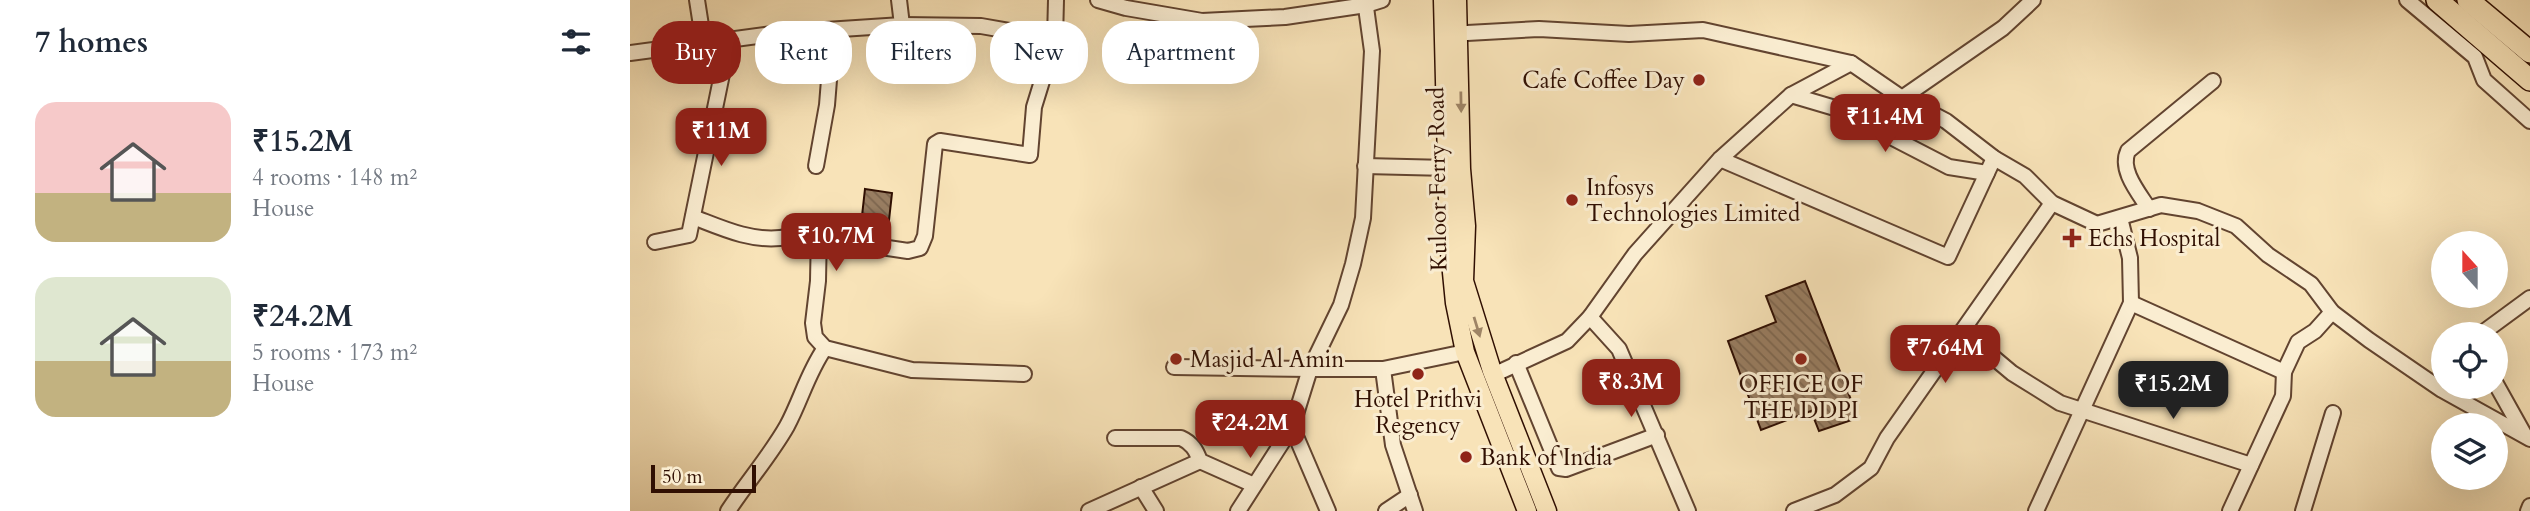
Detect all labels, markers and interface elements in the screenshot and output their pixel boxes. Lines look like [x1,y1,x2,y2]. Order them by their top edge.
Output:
chip: Buy [651,21,741,84]
chip: Rent [755,21,852,84]
chip: Filters [866,21,976,84]
chip: New [990,21,1088,84]
chip: Apartment [1102,21,1259,84]
text: 7 homes [35,22,148,63]
icon: filters [557,23,595,61]
place label: Cafe Coffee Day [1522,65,1685,96]
marker: Cafe Coffee Day [1691,72,1707,88]
street label: Kuloor Ferry Road [1420,86,1455,271]
one-way arrow [1455,91,1467,113]
pin: ₹11.4M [1828,94,1942,154]
text: ₹11.4M [1846,101,1924,132]
pin: ₹11M [680,108,762,168]
text: ₹11M [691,115,751,146]
text: ₹15.2M [252,121,353,162]
icon: home [91,130,175,214]
text: 4 rooms · 148 m² [252,162,417,193]
place label: Infosys Technologies Limited [1586,172,1801,229]
marker: Infosys Technologies Limited [1564,192,1580,208]
text: House [252,193,314,224]
pin: ₹10.7M [779,214,893,273]
text: ₹10.7M [797,220,875,251]
place label: Echs Hospital [2088,223,2220,254]
marker: Echs Hospital [2062,228,2082,248]
north arrow [2431,231,2508,308]
map controls [2431,231,2508,490]
text: ₹24.2M [252,296,353,337]
icon: home [91,305,175,389]
one-way arrow [1472,317,1482,338]
button: locate [2431,322,2508,399]
pin: ₹7.64M [1888,326,2002,385]
text: ₹7.64M [1906,332,1984,363]
text: 5 rooms · 173 m² [252,337,417,368]
place label: Masjid Al Amin [1190,344,1344,375]
marker: Masjid Al Amin [1168,351,1184,367]
marker: OFFICE OF THE DDPI [1793,351,1809,367]
pin: ₹8.3M [1582,360,1680,419]
pin: ₹15.2M [2116,362,2230,421]
marker: Hotel Prithvi Regency [1410,366,1426,382]
text: ₹8.3M [1598,366,1664,397]
text: House [252,368,314,399]
text: ₹15.2M [2134,368,2212,399]
place label: OFFICE OF THE DDPI [1739,369,1863,426]
place label: Hotel Prithvi Regency [1354,384,1482,441]
pin: ₹24.2M [1193,400,1307,460]
text: ₹24.2M [1211,407,1289,438]
button: layers [2431,413,2508,490]
place label: Bank of India [1480,442,1612,473]
marker: Bank of India [1458,449,1474,465]
scale bar [651,462,756,494]
text: 50 m [662,464,703,490]

